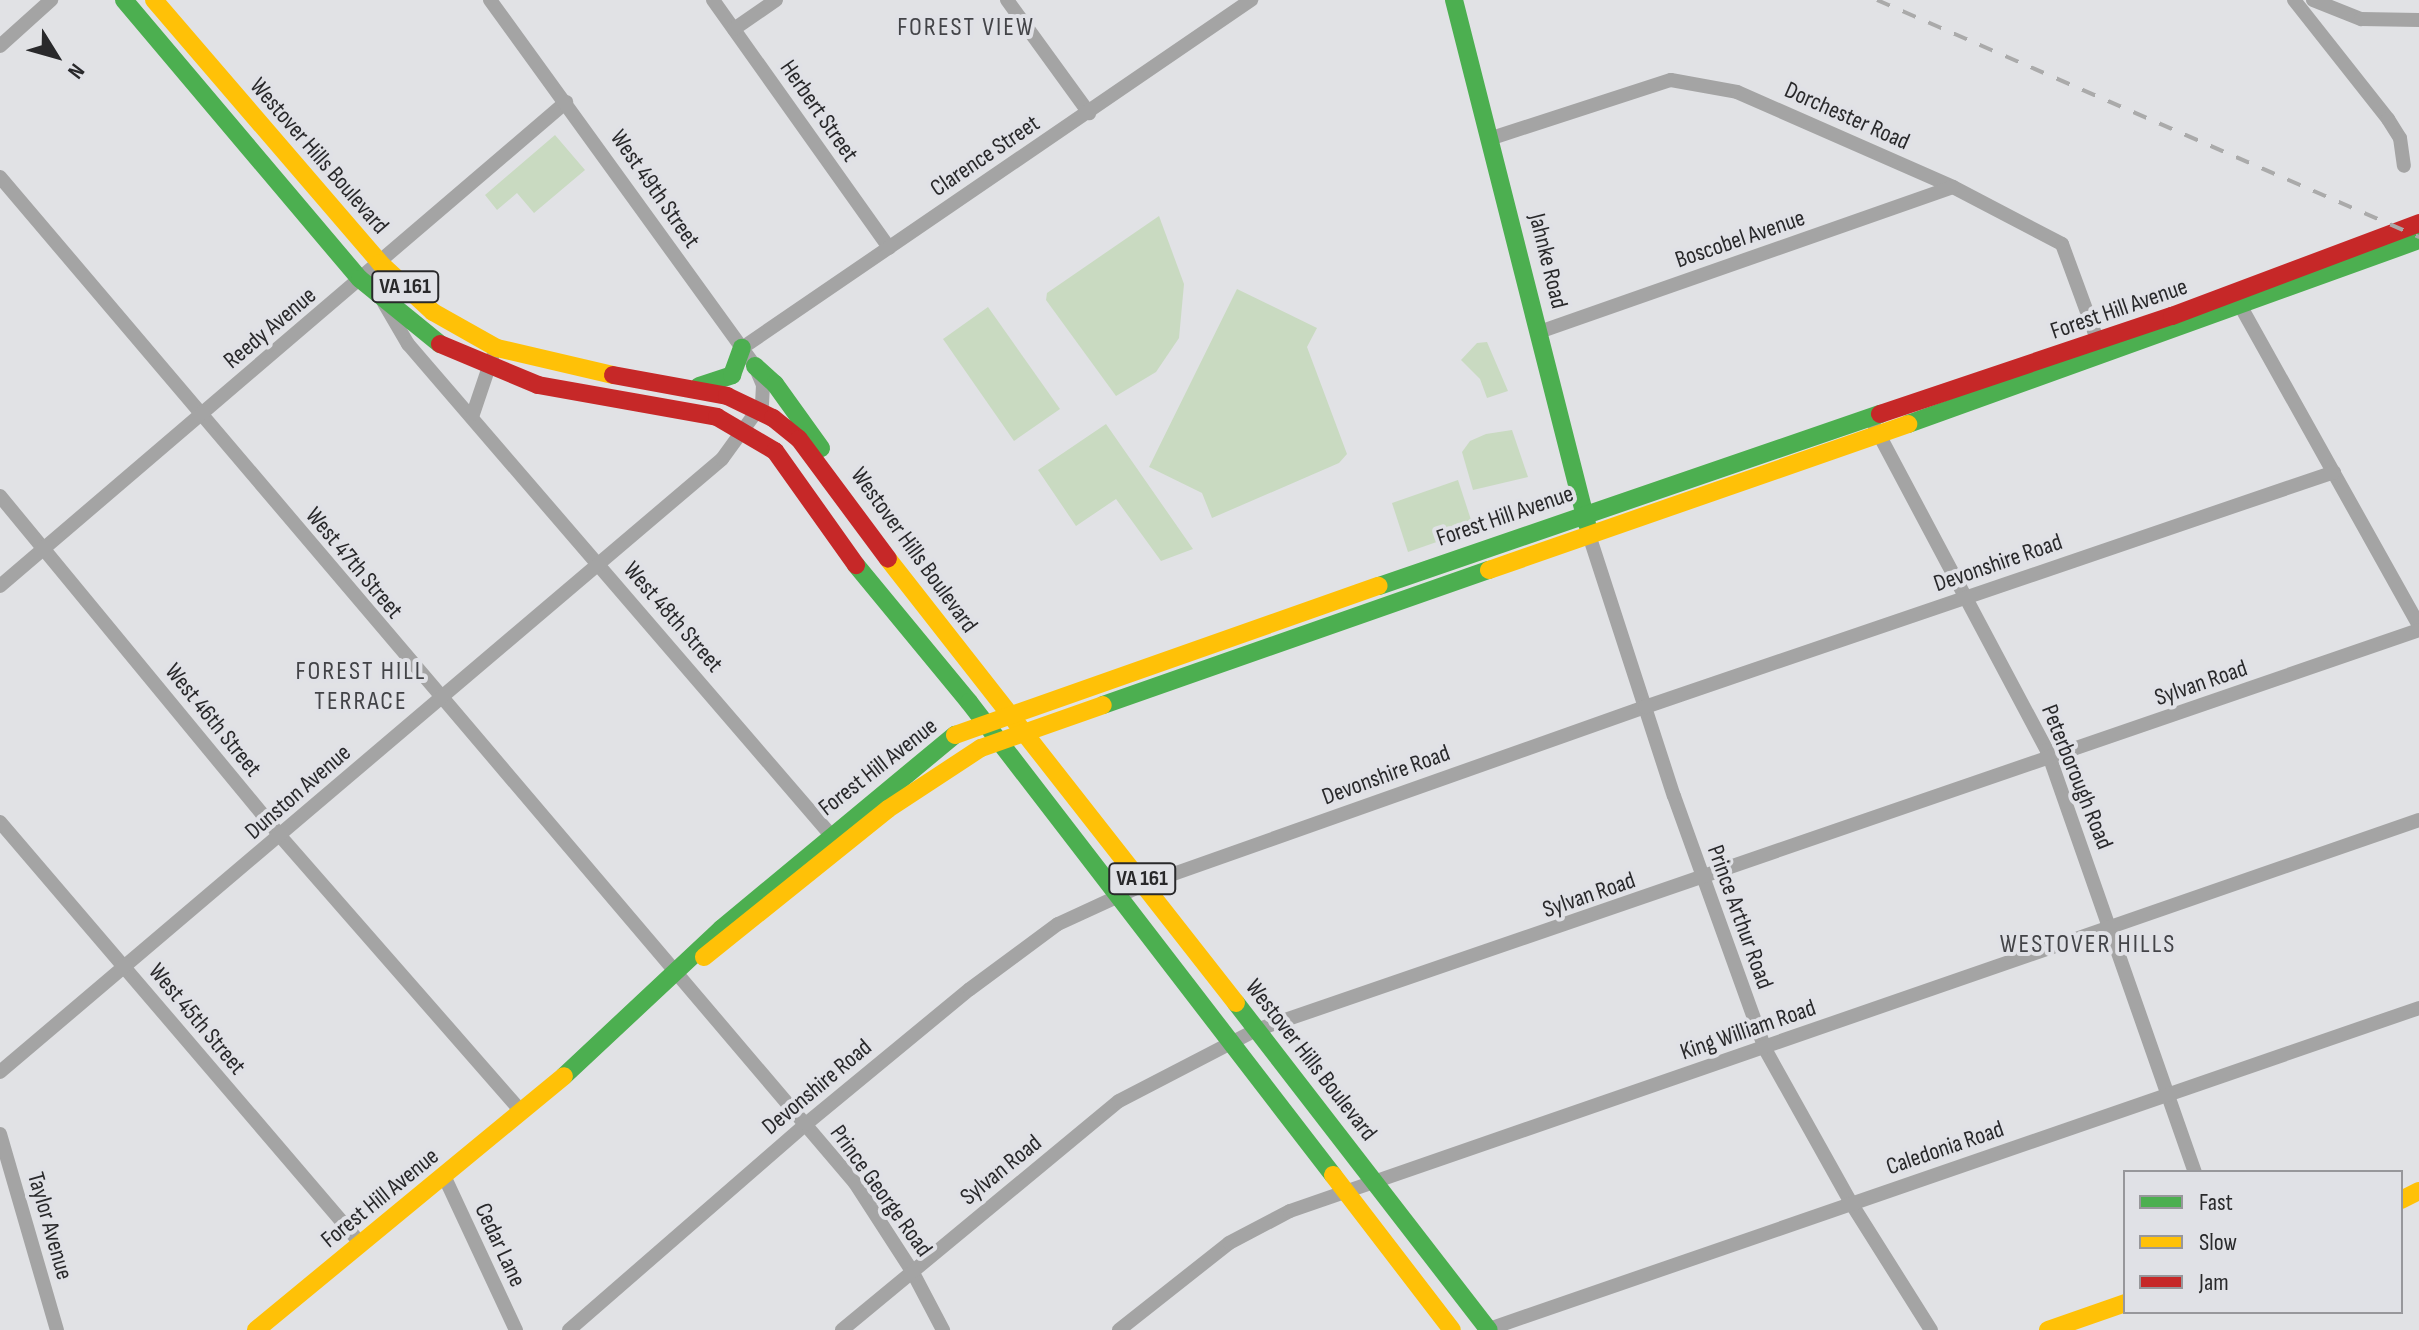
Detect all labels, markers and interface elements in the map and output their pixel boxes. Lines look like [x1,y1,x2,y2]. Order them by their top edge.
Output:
district label: FOREST VIEW [897,12,1035,44]
north arrow [16,16,96,96]
street label: Herbert Street [774,55,864,167]
text: N [61,58,90,84]
street label: Westover Hills Boulevard [243,72,395,240]
street label: Dorchester Road [1780,76,1914,156]
street label: Clarence Street [925,109,1045,203]
street label: West 49th Street [604,124,706,254]
street label: Boscobel Avenue [1671,203,1809,275]
street label: Jahnke Road [1522,210,1574,312]
road number: VA 161 [371,269,439,305]
street label: Forest Hill Avenue [2047,272,2191,346]
street label: Reedy Avenue [218,281,322,375]
street label: Westover Hills Boulevard [844,462,984,638]
street label: Forest Hill Avenue [1433,479,1577,553]
street label: West 47th Street [299,502,409,624]
street label: Devonshire Road [1930,528,2066,598]
street label: West 48th Street [617,556,729,678]
street label: Sylvan Road [2151,654,2251,712]
district label: FOREST HILL TERRACE [296,656,426,718]
street label: West 46th Street [159,658,267,782]
street label: Peterborough Road [2035,700,2119,854]
street label: Forest Hill Avenue [813,712,943,822]
street label: Dunston Avenue [239,738,357,846]
street label: Devonshire Road [1318,739,1454,811]
street label: Prince Arthur Road [1701,841,1779,993]
road number: VA 161 [1108,861,1176,897]
street label: Sylvan Road [1539,866,1639,924]
district label: WESTOVER HILLS [2000,929,2176,961]
street label: West 45th Street [142,958,252,1080]
street label: Westover Hills Boulevard [1239,973,1383,1147]
street label: King William Road [1676,993,1820,1067]
street label: Devonshire Road [756,1033,878,1141]
street label: Caledonia Road [1882,1114,2008,1182]
street label: Prince George Road [824,1120,938,1262]
street label: Sylvan Road [955,1129,1047,1211]
street label: Forest Hill Avenue [315,1142,445,1254]
street label: Taylor Avenue [21,1169,79,1283]
legend [2123,1170,2403,1314]
text: Fast [2199,1188,2233,1217]
street label: Cedar Lane [468,1199,532,1291]
text: Slow [2199,1228,2237,1257]
text: Jam [2199,1268,2229,1297]

